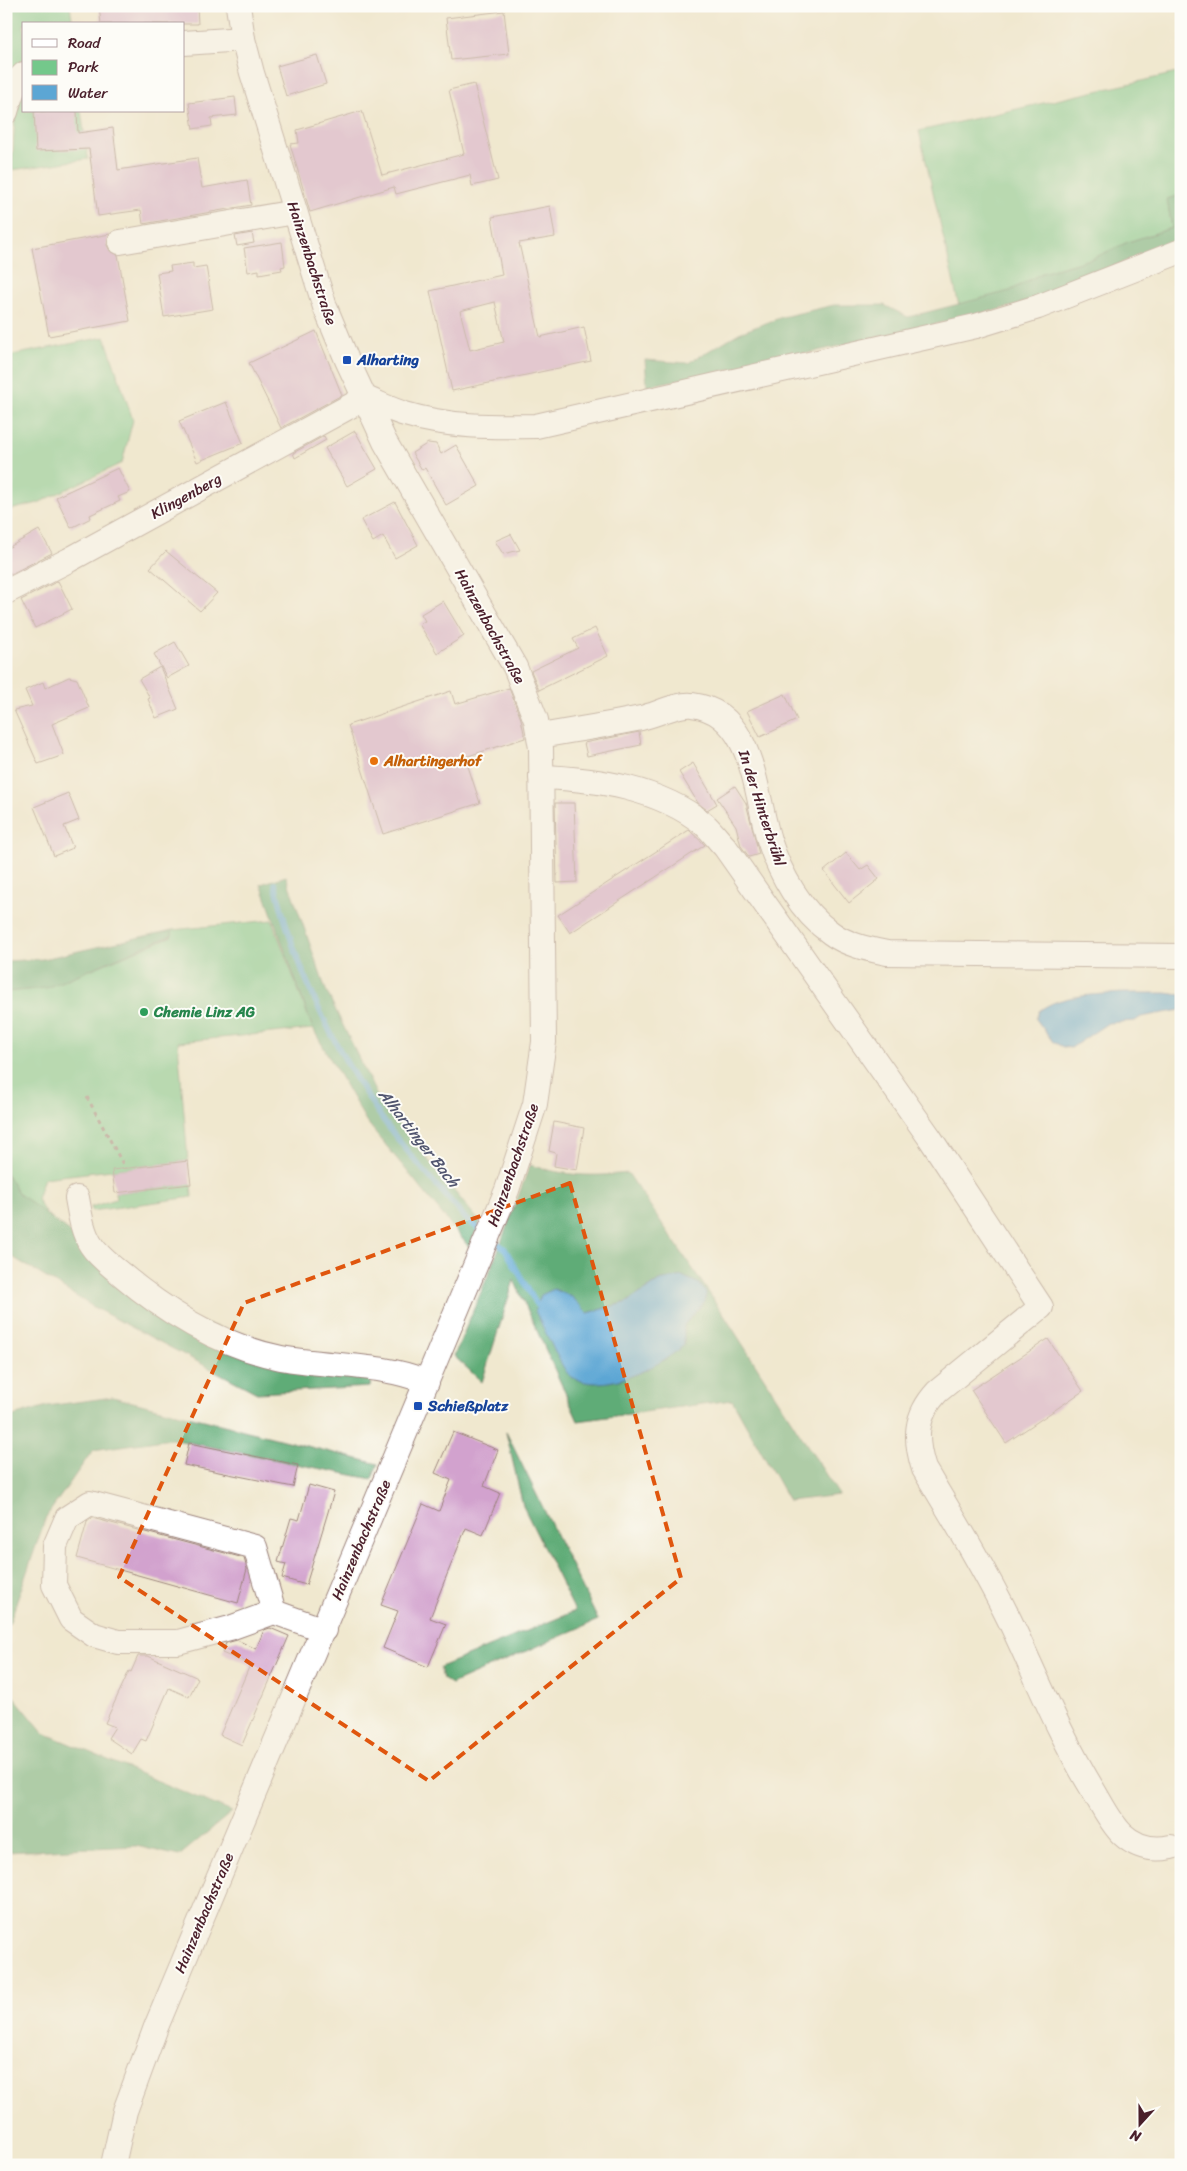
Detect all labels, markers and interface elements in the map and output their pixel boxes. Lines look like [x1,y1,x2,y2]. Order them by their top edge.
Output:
legend [22,22,185,112]
text: Road [68,30,101,56]
text: Park [68,54,99,80]
text: Water [68,80,108,106]
street label: Hainzenbachstraße [280,198,344,328]
place label: Alharting [356,347,419,373]
marker: Alharting [341,354,353,366]
street label: Klingenberg [146,466,227,526]
street label: Hainzenbachstraße [447,563,533,689]
street label: In der Hinterbrühl [731,746,793,870]
place label: Alhartingerhof [383,748,483,774]
marker: Alhartingerhof [368,755,380,767]
place label: Chemie Linz AG [153,999,255,1025]
marker: Chemie Linz AG [138,1006,150,1018]
water label: Alhartinger Bach [370,1081,468,1195]
street label: Hainzenbachstraße [480,1100,546,1230]
place label: Schießplatz [427,1393,509,1419]
marker: Schießplatz [412,1400,424,1412]
street label: Hainzenbachstraße [324,1476,398,1604]
street label: Hainzenbachstraße [167,1849,241,1977]
north arrow [1114,2098,1164,2148]
text: N [1126,2122,1145,2149]

